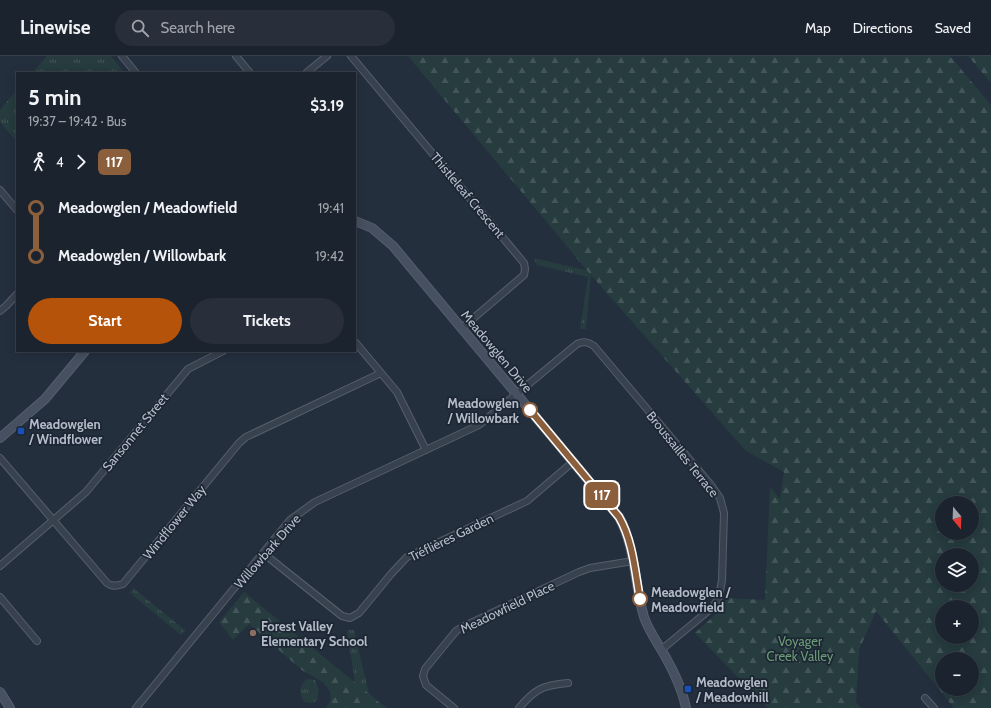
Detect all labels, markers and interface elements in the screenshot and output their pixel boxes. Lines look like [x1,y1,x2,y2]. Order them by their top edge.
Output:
search box [115,10,395,46]
text: Linewise [20,16,91,39]
icon: search [129,17,151,39]
text: Search here [161,19,235,37]
text: Map [805,19,831,37]
text: Directions [853,19,913,37]
text: Saved [935,19,971,37]
text: 5 min [28,84,81,111]
text: $3.19 [310,97,344,115]
text: 19:37 – 19:42 · Bus [28,113,126,129]
street label: Thistleleaf Crescent [427,149,509,242]
icon: walk [28,151,50,173]
icon: forward [70,151,92,173]
text: 117 [106,153,123,171]
text: 4 [56,154,64,170]
text: Meadowglen / Meadowfield [58,199,237,217]
text: 19:41 [318,200,344,216]
text: Meadowglen / Willowbark [58,247,226,265]
text: 19:42 [315,248,344,264]
button: Start [28,298,182,344]
button: Tickets [190,298,344,344]
street label: Meadowglen Drive [458,307,536,396]
street label: Sansonnet Street [99,389,172,474]
place label: Meadowglen / Willowbark [447,395,520,426]
marker: Meadowglen / Willowbark [522,402,538,418]
street label: Broussailles Terrace [643,408,723,500]
place label: Meadowglen / Windflower [28,416,103,447]
marker: Meadowglen / Windflower [16,426,26,436]
street label: Windflower Way [139,481,209,562]
line badge: 117 [579,482,625,508]
text: 117 [593,486,611,504]
north arrow [935,496,979,540]
map controls [935,496,979,696]
street label: Willowbark Drive [230,510,304,591]
street label: Tréflières Garden [406,510,496,564]
button: layers [935,548,979,592]
street label: Meadowfield Place [457,577,557,637]
place label: Meadowglen / Meadowfield [651,584,731,615]
marker: Meadowglen / Meadowfield [632,591,648,607]
button: + [935,600,979,644]
place label: Forest Valley Elementary School [261,618,368,649]
marker: Forest Valley Elementary School [248,628,258,638]
park label: Voyager Creek Valley [767,633,834,664]
button: − [935,652,979,696]
place label: Meadowglen / Meadowhill [695,674,769,705]
marker: Meadowglen / Meadowhill [683,684,693,694]

